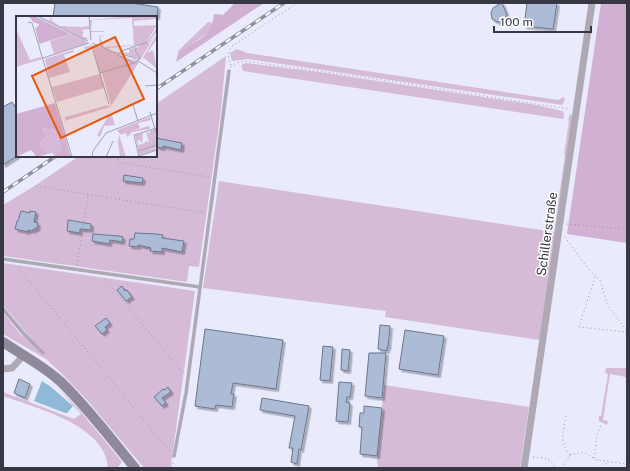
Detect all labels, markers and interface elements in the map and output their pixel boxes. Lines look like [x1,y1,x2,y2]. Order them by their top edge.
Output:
scale bar [494,8,591,34]
text: 100 m [500,15,533,29]
inset map [16,16,157,157]
street label: Schillerstraße [534,191,560,277]

